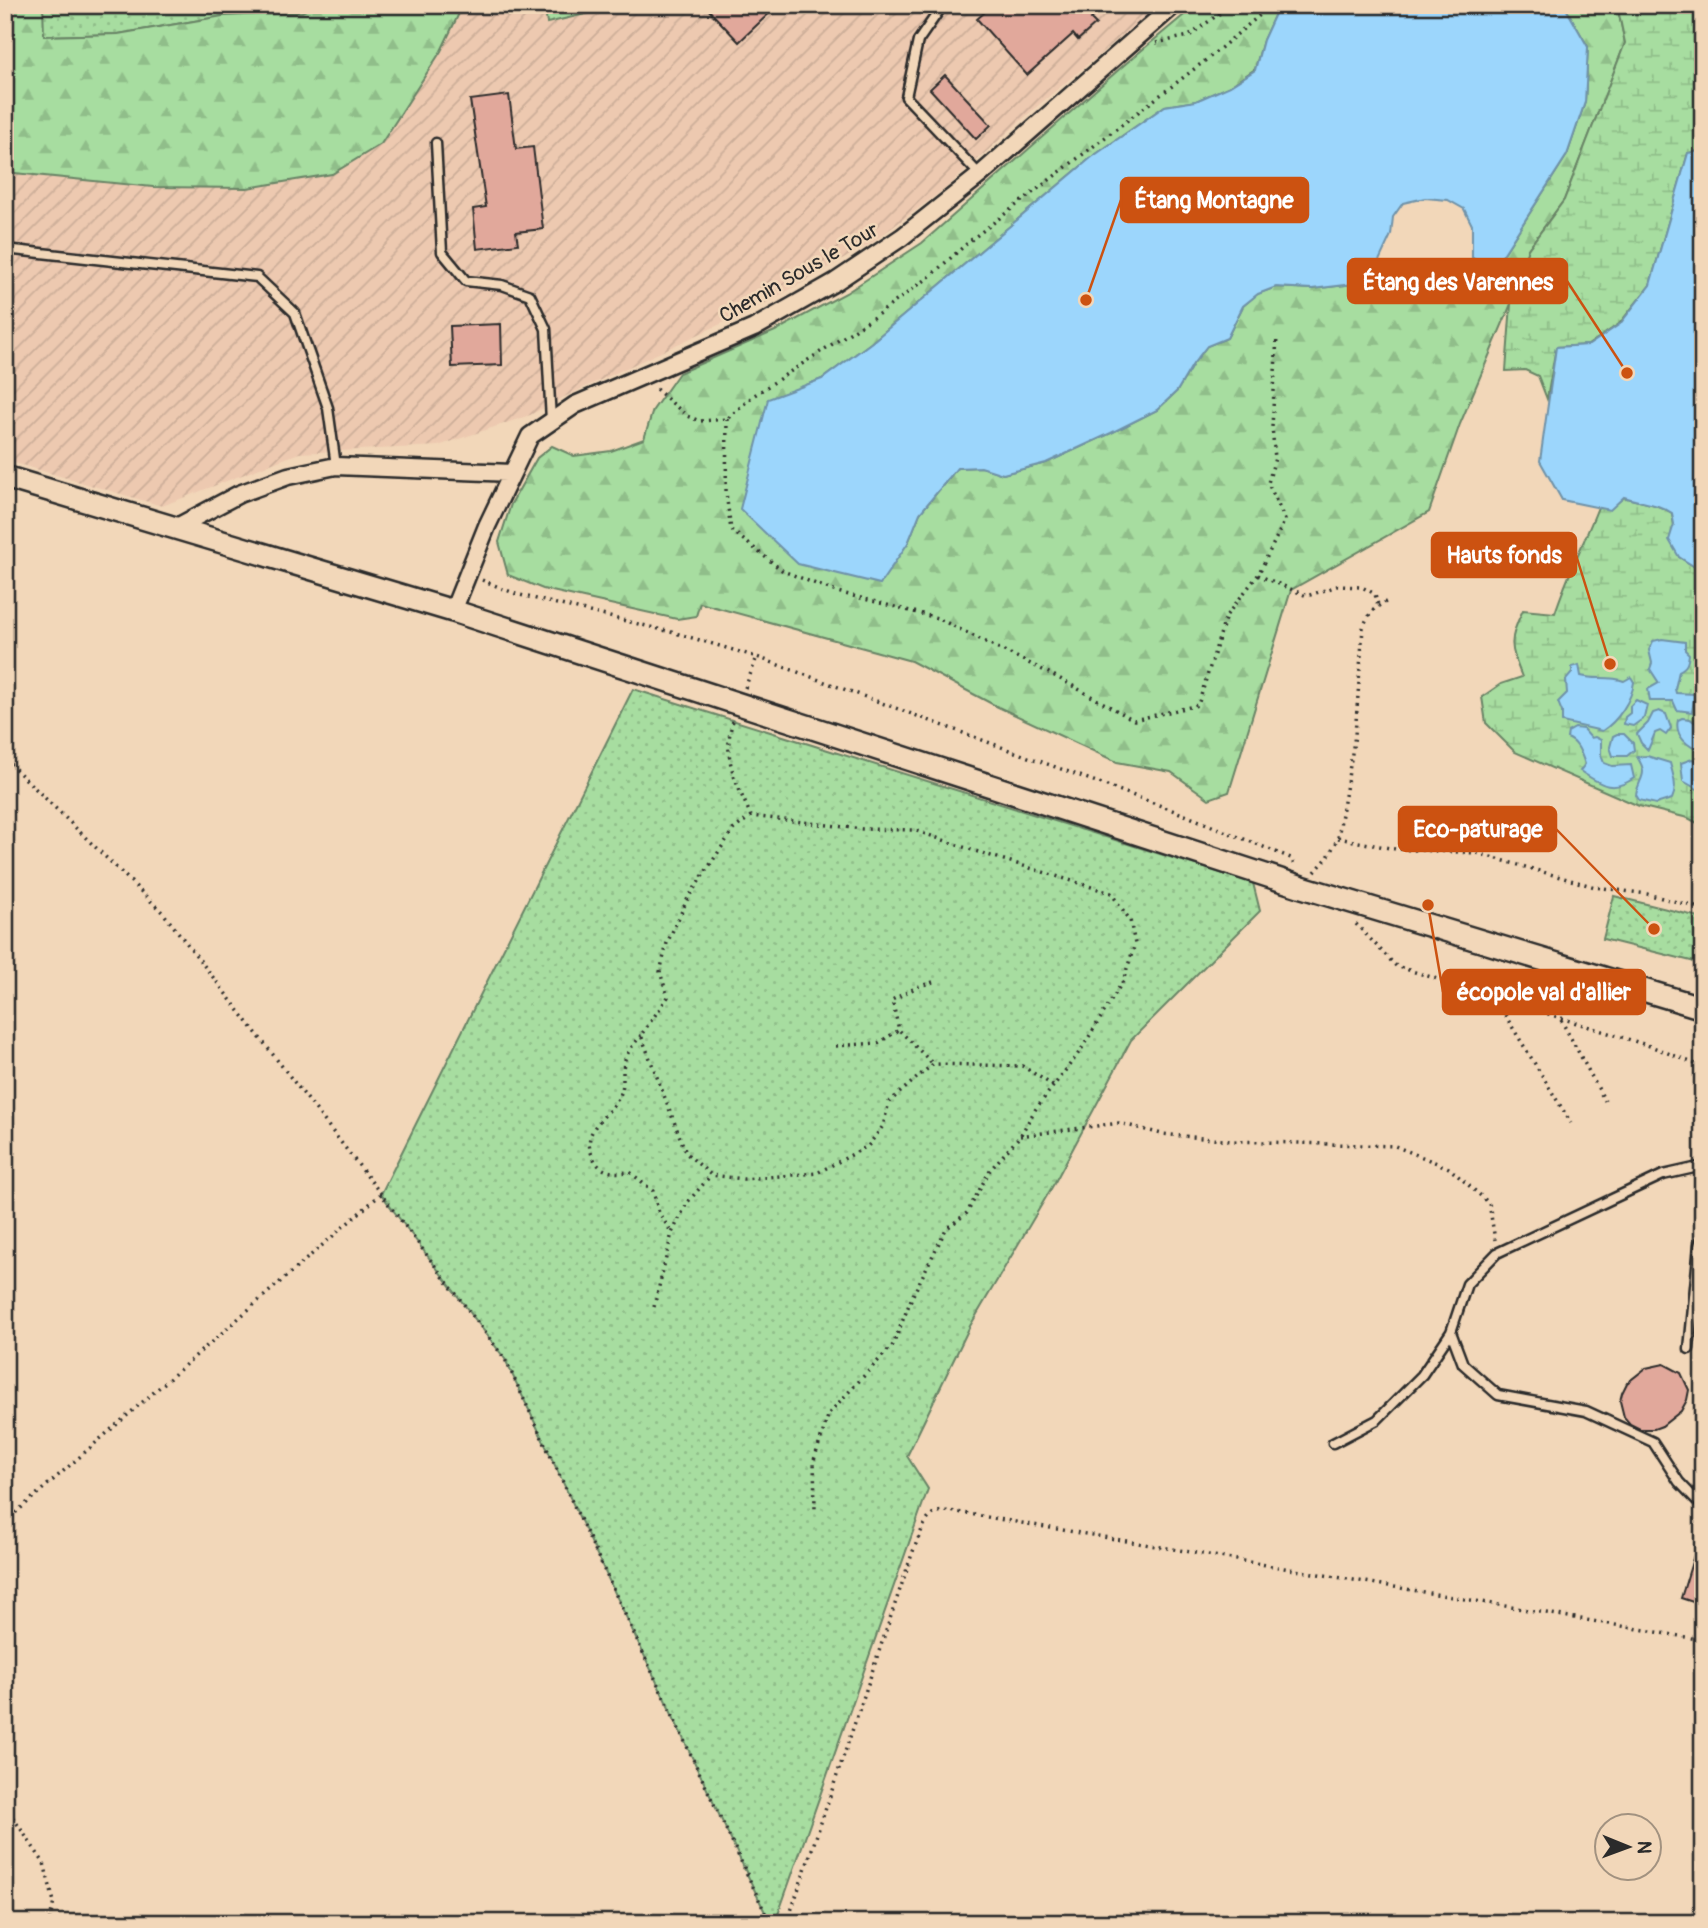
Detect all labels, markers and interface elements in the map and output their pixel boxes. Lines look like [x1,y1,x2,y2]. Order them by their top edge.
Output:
callout: Étang Montagne [1121,178,1308,222]
text: Étang Montagne [1134,186,1294,215]
street label: Chemin Sous le Tour [714,216,884,330]
callout: Étang des Varennes [1348,259,1567,303]
text: Étang des Varennes [1363,268,1554,297]
callout: Hauts fonds [1432,533,1576,577]
text: Hauts fonds [1446,541,1562,570]
callout: Eco-paturage [1399,807,1556,851]
text: Eco-paturage [1413,815,1543,844]
callout: écopole val d'allier [1443,970,1645,1014]
text: écopole val d'allier [1456,978,1632,1007]
north arrow [1592,1812,1662,1882]
text: N [1632,1841,1656,1854]

